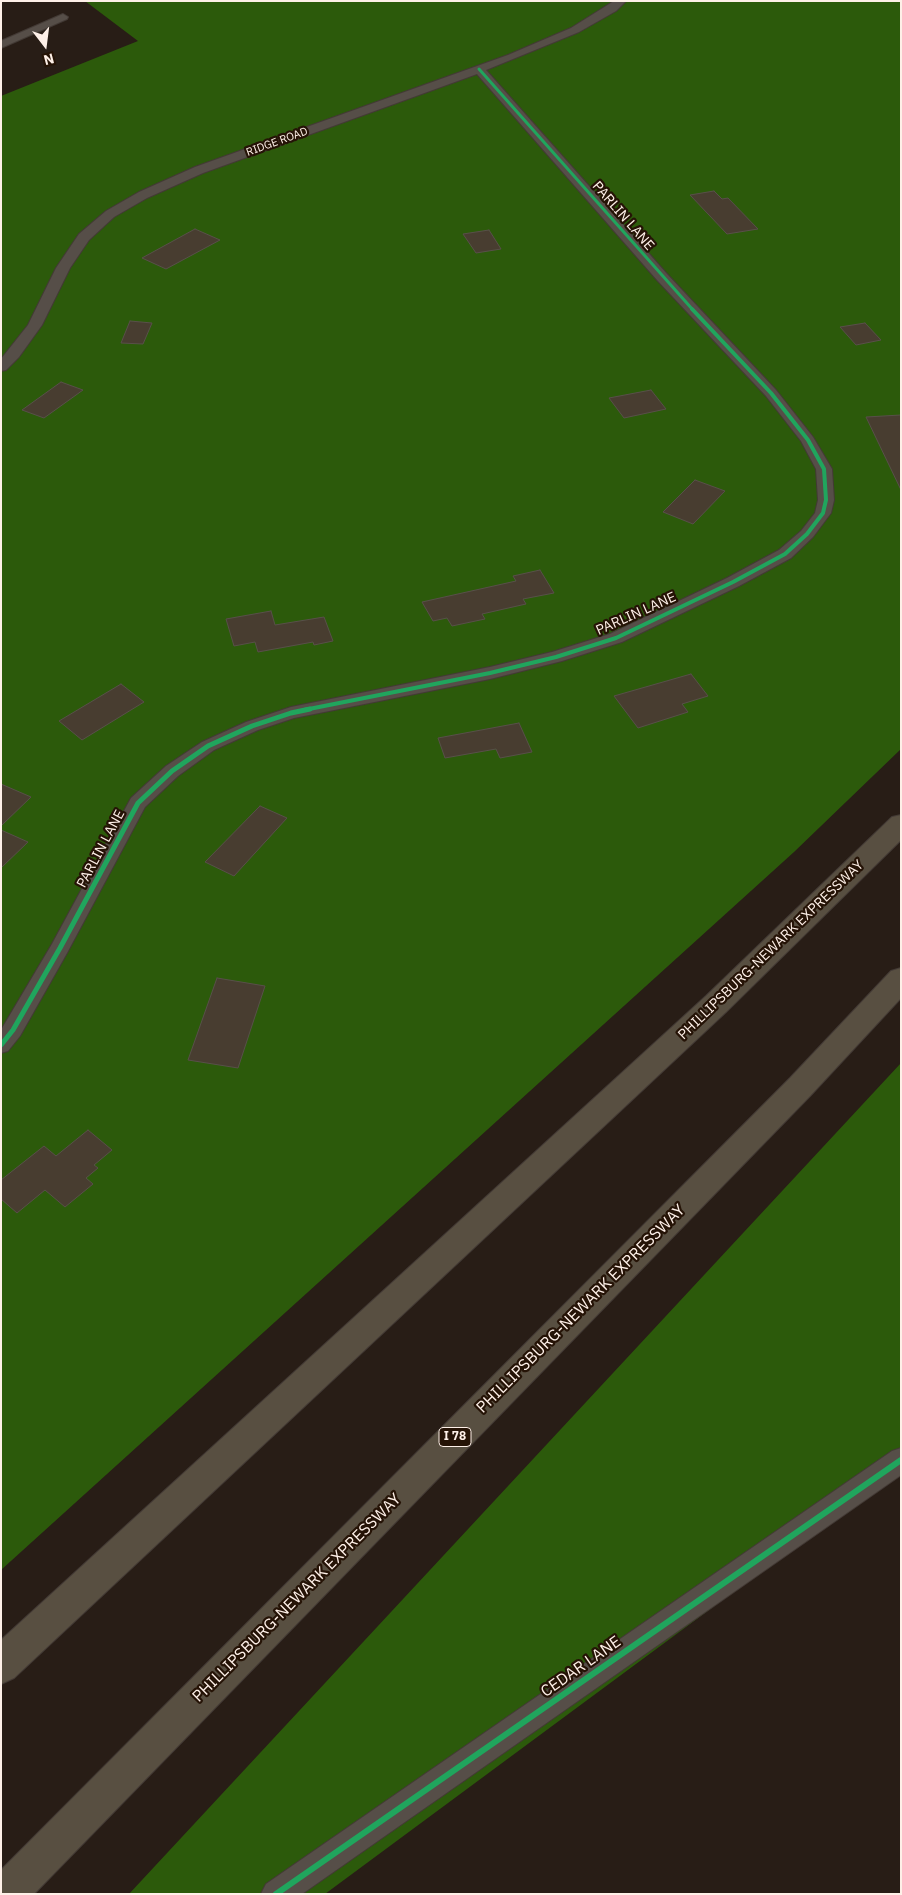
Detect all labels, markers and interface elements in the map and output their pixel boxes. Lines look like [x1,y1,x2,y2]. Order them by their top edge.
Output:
north arrow [20,20,70,70]
text: N [42,49,56,69]
street label: RIDGE ROAD [244,125,310,159]
street label: PARLIN LANE [588,178,658,254]
street label: PARLIN LANE [593,589,679,639]
street label: PARLIN LANE [73,807,129,891]
street label: PHILLIPSBURG-NEWARK EXPRESSWAY [675,857,867,1043]
street label: PHILLIPSBURG-NEWARK EXPRESSWAY [473,1201,689,1417]
road number: I 78 [439,1428,471,1446]
street label: PHILLIPSBURG-NEWARK EXPRESSWAY [189,1490,405,1706]
street label: CEDAR LANE [537,1632,625,1702]

